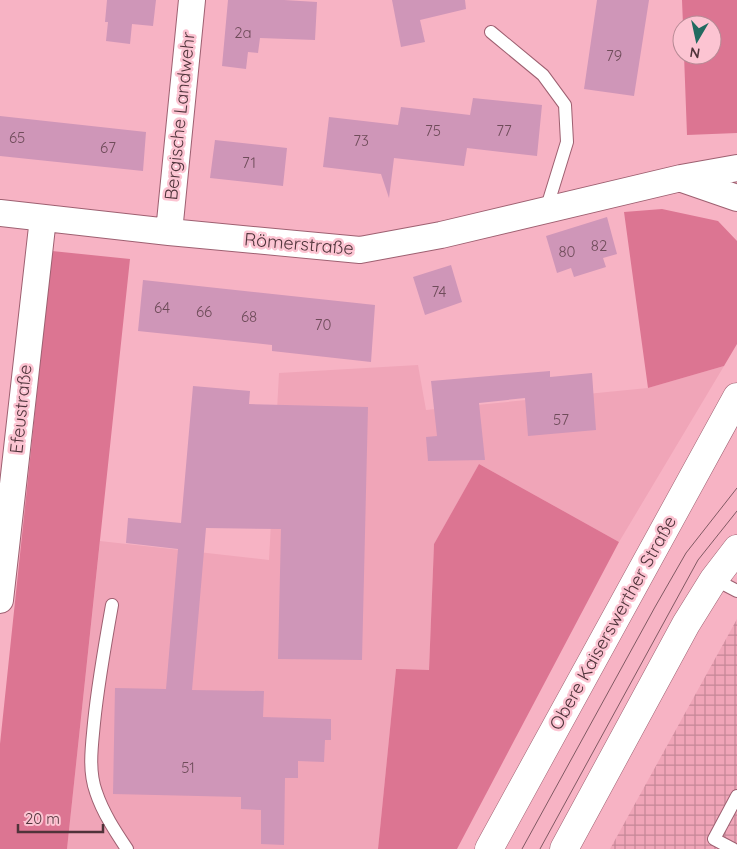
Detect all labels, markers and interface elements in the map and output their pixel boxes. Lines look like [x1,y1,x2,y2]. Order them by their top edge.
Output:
north arrow [672,15,722,65]
house number: 2a [234,23,252,42]
street label: Bergische Landwehr [159,30,200,201]
text: N [688,43,701,63]
house number: 79 [606,46,622,65]
house number: 75 [425,121,441,140]
house number: 77 [496,121,512,140]
house number: 65 [9,128,25,147]
house number: 73 [353,131,369,150]
house number: 67 [100,138,116,157]
house number: 71 [242,153,256,172]
street label: Römerstraße [243,227,355,260]
house number: 82 [591,236,607,255]
house number: 80 [558,242,576,261]
house number: 74 [431,282,447,301]
house number: 64 [154,298,170,317]
house number: 66 [196,302,212,321]
house number: 68 [241,307,257,326]
house number: 70 [315,315,331,334]
street label: Efeustraße [4,363,37,455]
house number: 57 [553,410,569,429]
street label: Obere Kaiserswerther Straße [544,512,681,734]
house number: 51 [181,758,195,777]
scale bar [18,802,102,834]
text: 20 m [25,809,60,828]

